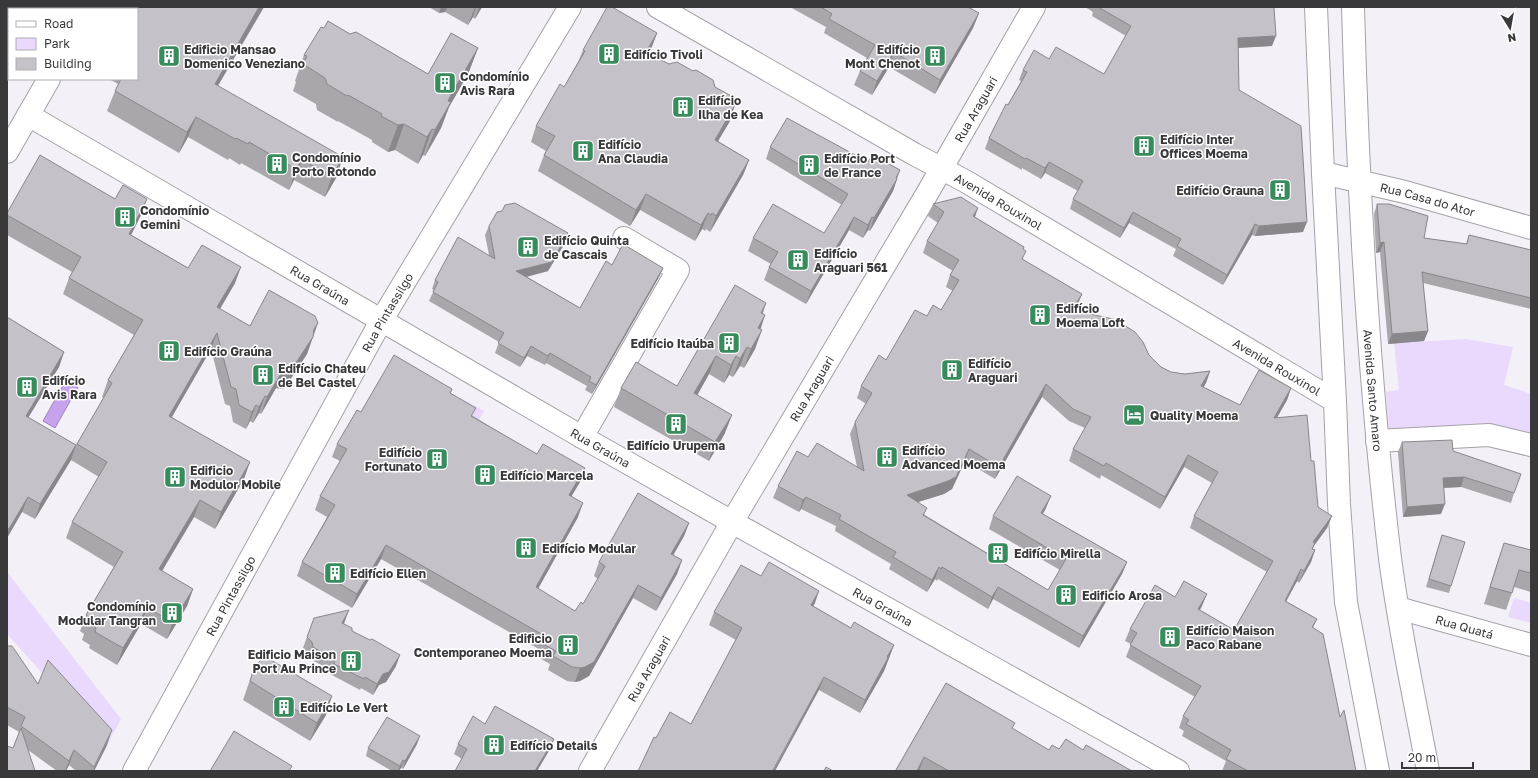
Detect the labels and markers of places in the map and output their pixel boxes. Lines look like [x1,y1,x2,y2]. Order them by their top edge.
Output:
building icon: Edifício Tivoli [596,41,622,67]
place label: Edificio Mansao Domenico Veneziano [184,42,305,71]
place label: Edifício Mont Chenot [845,42,920,71]
building icon: Edificio Mansao Domenico Veneziano [156,43,182,69]
building icon: Edifício Mont Chenot [922,43,948,69]
place label: Edifício Tivoli [624,47,703,62]
place label: Condomínio Avis Rara [460,69,529,98]
building icon: Condomínio Avis Rara [432,70,458,96]
place label: Edifício Ilha de Kea [698,93,763,122]
building icon: Edifício Ilha de Kea [670,94,696,120]
place label: Edifício Inter Offices Moema [1160,132,1248,161]
building icon: Edifício Inter Offices Moema [1131,133,1157,159]
place label: Edifício Ana Claudia [598,137,668,166]
building icon: Edifício Ana Claudia [570,138,596,164]
place label: Condomínio Porto Rotondo [292,150,376,179]
building icon: Condomínio Porto Rotondo [264,151,290,177]
place label: Edifício Port de France [824,151,895,180]
building icon: Edifício Port de France [796,152,822,178]
building icon: Edifício Grauna [1267,177,1293,203]
place label: Edifício Grauna [1176,183,1264,198]
place label: Condomínio Gemini [140,203,209,232]
building icon: Condomínio Gemini [112,204,138,230]
place label: Edifício Quinta de Cascais [544,233,629,262]
building icon: Edifício Quinta de Cascais [515,234,541,260]
place label: Edifício Araguari 561 [814,246,888,275]
building icon: Edifício Araguari 561 [785,247,811,273]
place label: Edifício Moema Loft [1056,301,1125,330]
building icon: Edifício Moema Loft [1027,302,1053,328]
building icon: Edifício Itaúba [716,330,742,356]
place label: Edifício Itaúba [631,336,714,351]
building icon: Edifício Graúna [156,338,182,364]
place label: Edifício Graúna [184,344,272,359]
place label: Edifício Araguari [968,356,1017,385]
building icon: Edifício Araguari [939,357,965,383]
place label: Edifício Chateu de Bel Castel [278,361,366,390]
building icon: Edifício Chateu de Bel Castel [250,362,276,388]
place label: Edifício Avis Rara [42,373,97,402]
building icon: Edifício Avis Rara [14,374,40,400]
hotel icon: Quality Moema [1121,402,1147,428]
place label: Quality Moema [1150,408,1238,423]
building icon: Edifício Urupema [663,411,689,437]
place label: Edifício Urupema [627,438,725,453]
place label: Edifício Advanced Moema [902,443,1006,472]
building icon: Edifício Advanced Moema [874,444,900,470]
place label: Edifício Fortunato [365,445,422,474]
building icon: Edifício Fortunato [424,446,450,472]
building icon: Edifício Marcela [472,462,498,488]
place label: Edificio Modulor Mobile [190,463,281,492]
building icon: Edificio Modulor Mobile [162,464,188,490]
place label: Edifício Marcela [500,468,593,483]
building icon: Edifício Modular [513,535,539,561]
building icon: Edifício Mirella [985,540,1011,566]
place label: Edifício Modular [542,541,637,556]
place label: Edifício Mirella [1014,546,1101,561]
building icon: Edifício Ellen [322,560,348,586]
place label: Edifício Ellen [350,566,426,581]
building icon: Edificio Arosa [1053,582,1079,608]
place label: Edificio Arosa [1082,588,1162,603]
place label: Condomínio Modular Tangran [58,599,156,628]
building icon: Condomínio Modular Tangran [159,600,185,626]
place label: Edifício Maison Paco Rabane [1186,623,1274,652]
building icon: Edifício Maison Paco Rabane [1157,624,1183,650]
place label: Edificio Contemporaneo Moema [414,631,552,660]
building icon: Edificio Contemporaneo Moema [555,632,581,658]
place label: Edificio Maison Port Au Prince [248,647,336,676]
building icon: Edificio Maison Port Au Prince [338,648,364,674]
building icon: Edifício Le Vert [271,694,297,720]
place label: Edifício Le Vert [300,700,388,715]
building icon: Edifício Details [481,732,507,758]
place label: Edifício Details [510,738,598,753]

